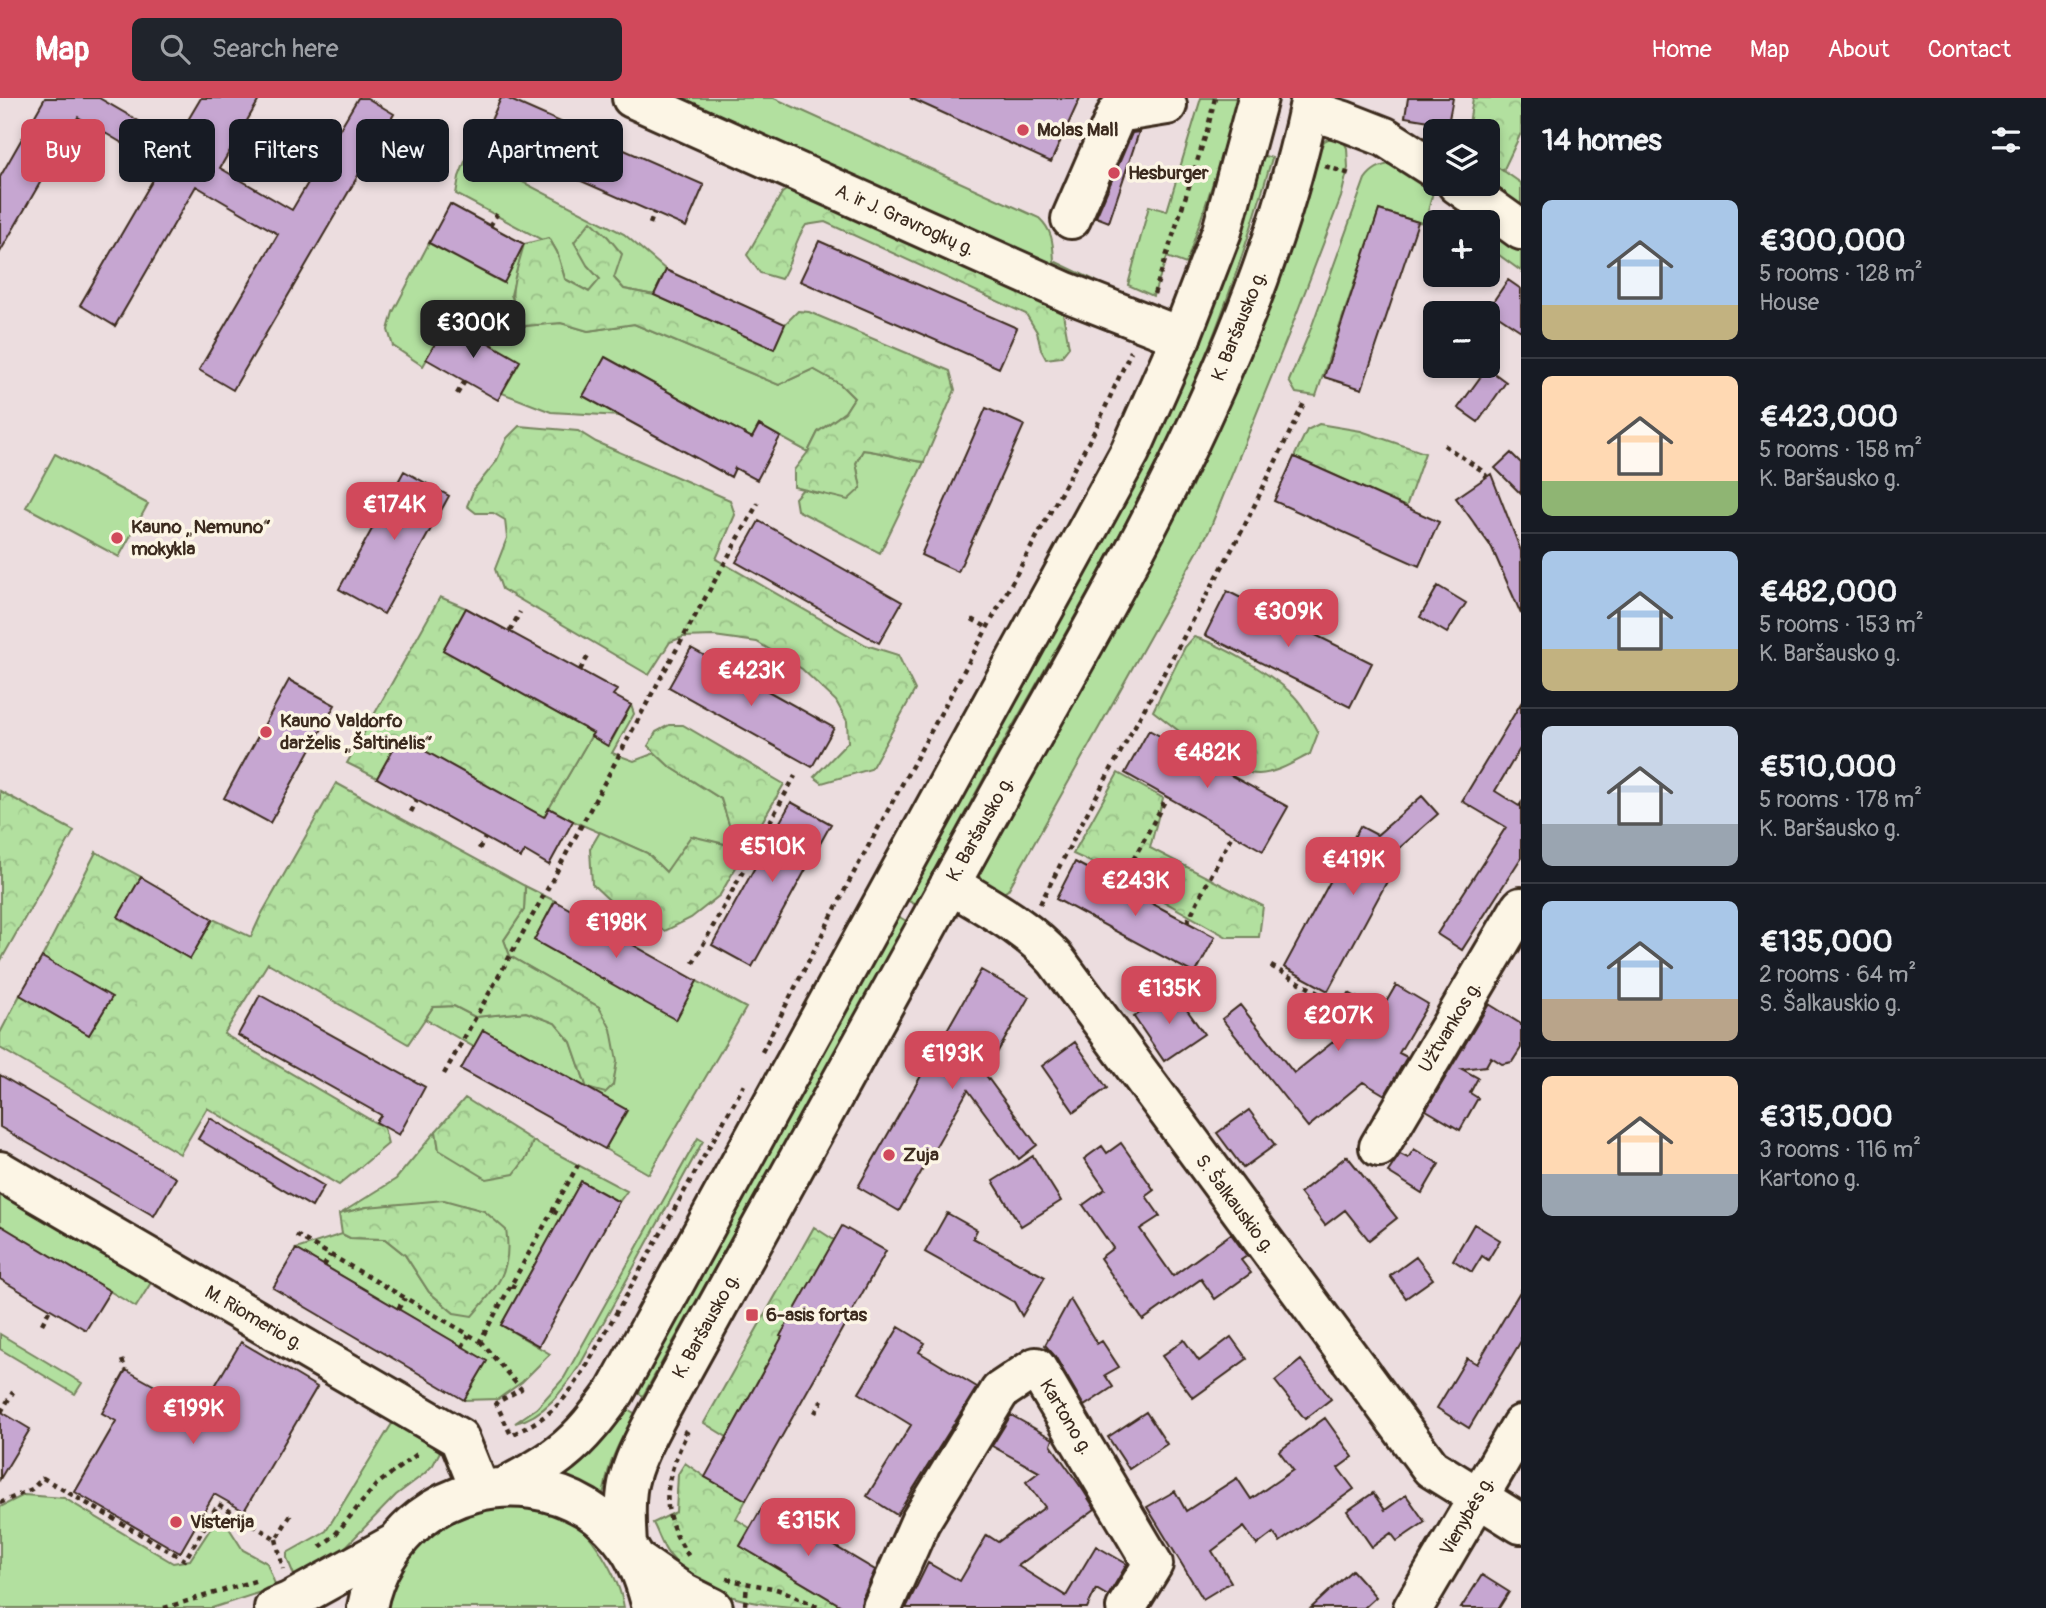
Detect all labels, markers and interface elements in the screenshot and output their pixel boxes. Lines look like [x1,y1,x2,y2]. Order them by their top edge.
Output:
search box [132,18,622,81]
text: Map [35,29,90,70]
icon: search [156,30,194,68]
text: Search here [212,33,339,65]
text: Home [1651,35,1712,64]
text: Map [1750,35,1790,64]
text: About [1828,35,1890,64]
text: Contact [1928,35,2011,64]
place label: Molas Mall [1037,118,1118,142]
chip: Buy [21,119,105,182]
chip: Rent [119,119,215,182]
chip: Filters [229,119,342,182]
chip: New [356,119,449,182]
chip: Apartment [463,119,623,182]
map controls [1423,119,1500,378]
button: layers [1423,119,1500,196]
icon: filters [1987,121,2025,159]
marker: Molas Mall [1015,122,1031,138]
text: 14 homes [1542,122,1662,159]
place label: Hesburger [1128,161,1209,185]
marker: Hesburger [1106,165,1122,181]
street label: A. ir J. Gravrogkų g. [832,179,978,261]
button: + [1423,210,1500,287]
text: €300,000 [1759,222,1906,259]
icon: home [1598,228,1682,312]
text: 5 rooms · 128 m² [1759,259,1923,288]
street label: K. Baršausko g. [1206,267,1272,385]
text: House [1759,288,1819,317]
pin: €300K [424,300,522,360]
button: − [1423,301,1500,378]
text: €300K [436,308,510,337]
text: €423,000 [1759,398,1898,435]
icon: home [1598,404,1682,488]
text: 5 rooms · 158 m² [1759,435,1922,464]
text: K. Baršausko g. [1759,464,1901,493]
pin: €174K [345,482,443,542]
text: €174K [362,490,426,519]
place label: Kauno „Nemuno“ mokykla [131,515,271,561]
marker: Kauno „Nemuno“ mokykla [109,530,125,546]
text: €482,000 [1759,573,1897,610]
icon: home [1598,579,1682,663]
pin: €309K [1239,589,1337,649]
text: €309K [1253,597,1323,626]
text: 5 rooms · 153 m² [1759,610,1924,639]
text: K. Baršausko g. [1759,639,1901,668]
pin: €423K [702,648,800,708]
text: €423K [717,656,785,685]
place label: Kauno Valdorfo darželis „Šaltinėlis“ [280,709,433,755]
marker: Kauno Valdorfo darželis „Šaltinėlis“ [258,724,274,740]
pin: €482K [1158,730,1256,790]
text: €482K [1174,738,1240,767]
text: €510,000 [1759,748,1896,785]
icon: home [1598,754,1682,838]
street label: K. Baršausko g. [941,772,1019,886]
text: 5 rooms · 178 m² [1759,785,1922,814]
text: K. Baršausko g. [1759,814,1901,843]
pin: €510K [723,824,821,884]
text: €510K [739,832,805,861]
pin: €419K [1304,838,1402,897]
text: €419K [1321,845,1385,874]
pin: €243K [1086,858,1184,918]
text: €243K [1101,866,1169,895]
pin: €198K [567,900,665,960]
text: €198K [585,908,647,937]
text: €135,000 [1759,923,1893,960]
icon: home [1598,929,1682,1013]
text: 2 rooms · 64 m² [1759,960,1916,989]
pin: €135K [1120,967,1218,1026]
text: €135K [1137,974,1201,1003]
street label: Užtvankos g. [1413,977,1487,1077]
text: S. Šalkauskio g. [1759,989,1902,1018]
pin: €207K [1289,993,1387,1053]
text: €207K [1303,1001,1373,1030]
pin: €193K [903,1032,1001,1091]
text: €193K [921,1039,983,1068]
text: €315,000 [1759,1098,1893,1135]
icon: home [1598,1104,1682,1188]
text: 3 rooms · 116 m² [1759,1135,1921,1164]
place label: Zuja [903,1143,939,1167]
marker: Zuja [881,1147,897,1163]
street label: S. Šalkauskio g. [1190,1150,1280,1258]
text: Kartono g. [1759,1164,1861,1193]
street label: K. Baršausko g. [667,1269,745,1383]
street label: M. Riomerio g. [200,1280,308,1356]
place label: 6-asis fortas [766,1303,868,1327]
marker: 6-asis fortas [744,1307,760,1323]
street label: Kartono g. [1034,1375,1098,1459]
pin: €199K [144,1386,242,1446]
text: €199K [162,1394,224,1423]
street label: Vienybės g. [1435,1472,1499,1560]
pin: €315K [759,1498,857,1558]
text: €315K [776,1506,840,1535]
place label: Visterija [190,1510,254,1534]
marker: Visterija [168,1514,184,1530]

